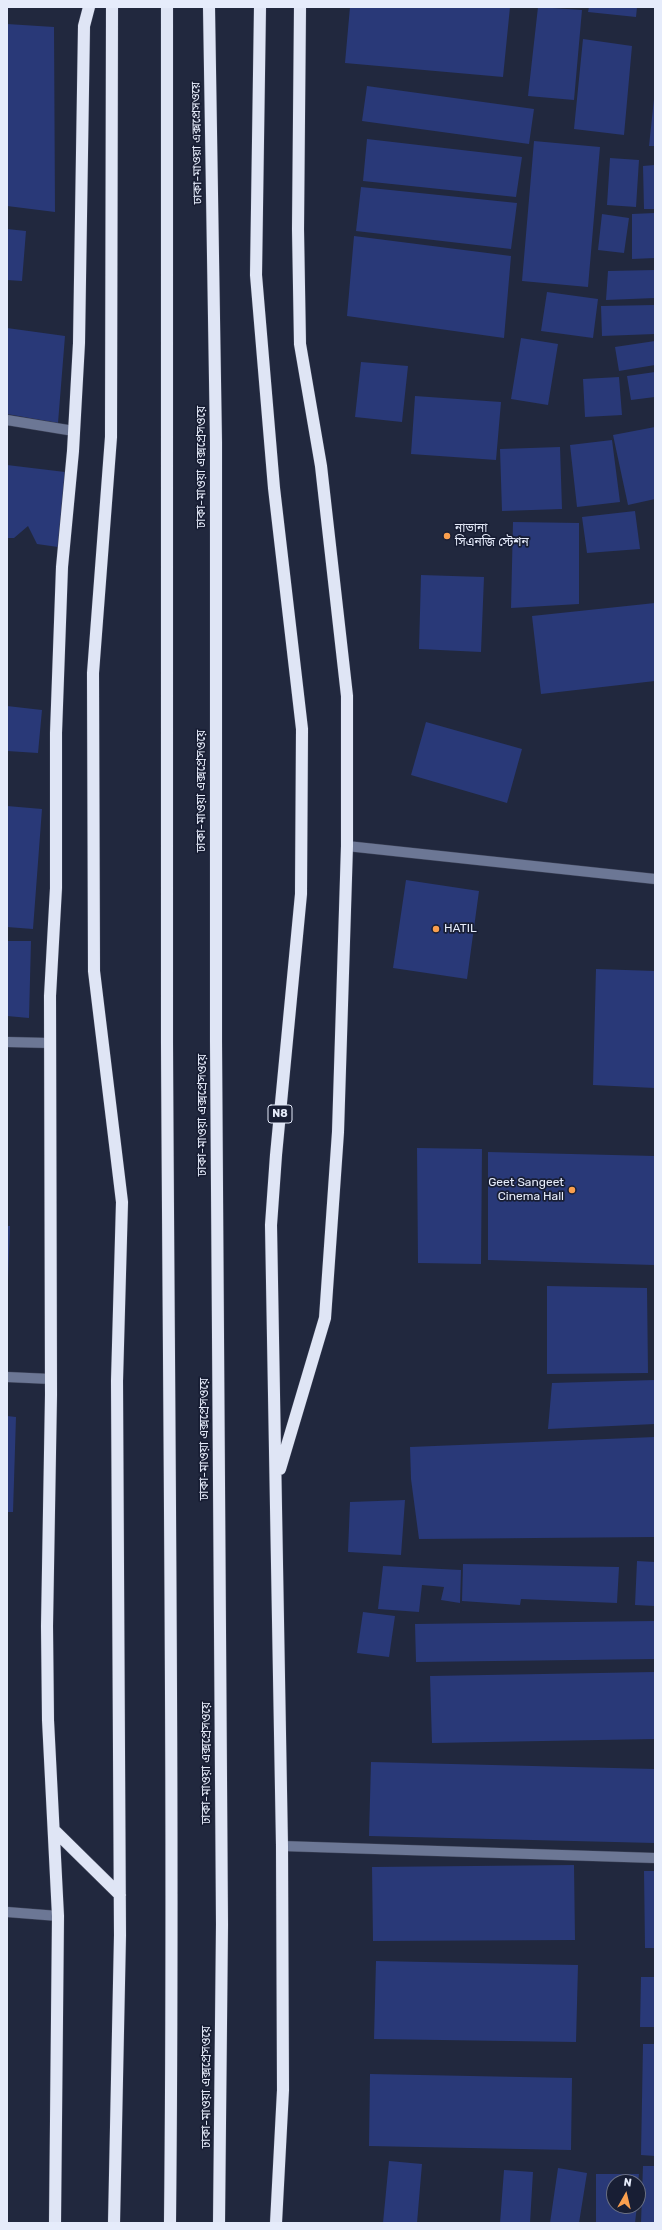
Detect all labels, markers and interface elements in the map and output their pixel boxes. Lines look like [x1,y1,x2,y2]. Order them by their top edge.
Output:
street label: ঢাকা-মাওয়া এক্সপ্রেসওয়ে [189,82,205,204]
street label: ঢাকা-মাওয়া এক্সপ্রেসওয়ে [195,406,209,528]
place label: নাভানা সিএনজি স্টেশন [455,522,529,550]
marker: নাভানা সিএনজি স্টেশন [442,531,452,541]
street label: ঢাকা-মাওয়া এক্সপ্রেসওয়ে [195,730,209,852]
place label: HATIL [444,922,477,936]
marker: HATIL [431,924,441,934]
street label: ঢাকা-মাওয়া এক্সপ্রেসওয়ে [196,1054,210,1176]
road number: N8 [268,1105,292,1123]
place label: Geet Sangeet Cinema Hall [488,1176,564,1204]
marker: Geet Sangeet Cinema Hall [567,1185,577,1195]
street label: ঢাকা-মাওয়া এক্সপ্রেসওয়ে [198,1378,212,1500]
street label: ঢাকা-মাওয়া এক্সপ্রেসওয়ে [200,1702,214,1824]
street label: ঢাকা-মাওয়া এক্সপ্রেসওয়ে [200,2026,214,2148]
north arrow [606,2174,646,2214]
text: N [623,2176,632,2190]

